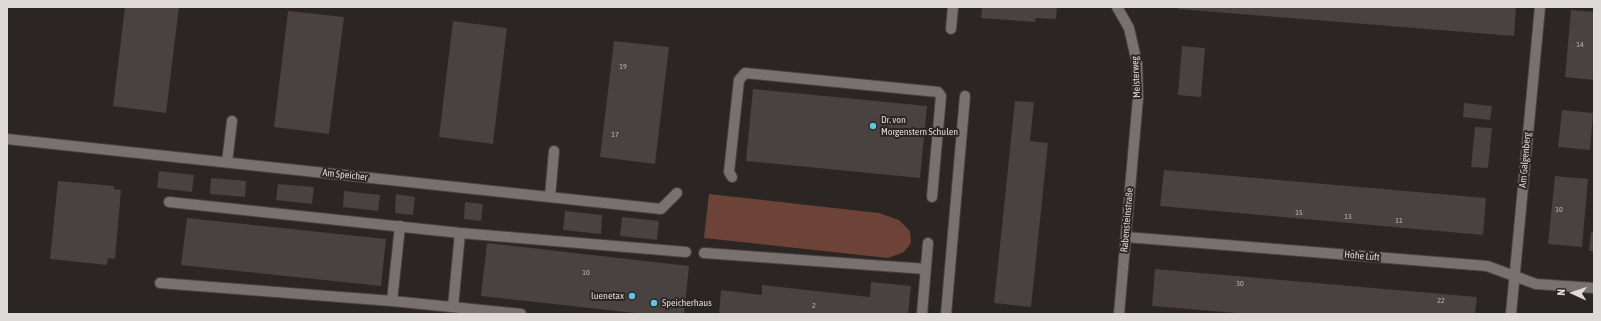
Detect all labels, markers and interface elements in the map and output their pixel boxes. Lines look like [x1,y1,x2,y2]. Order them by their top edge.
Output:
house number: 14 [1576,39,1584,49]
street label: Meisterweg [1129,56,1143,98]
house number: 19 [619,61,627,71]
place label: Dr. von Morgenstern Schulen [881,114,958,138]
marker: Dr. von Morgenstern Schulen [868,121,878,131]
house number: 17 [611,129,619,139]
street label: Am Galgenberg [1517,132,1533,188]
street label: Am Speicher [322,167,368,183]
street label: Rabensteinstraße [1118,187,1136,253]
house number: 10 [1555,204,1563,214]
house number: 15 [1295,207,1303,217]
house number: 13 [1344,211,1352,221]
house number: 11 [1395,215,1403,225]
street label: Hohe Luft [1344,248,1380,264]
house number: 10 [582,267,590,277]
north arrow [1553,273,1593,313]
house number: 30 [1236,278,1244,288]
text: N [1555,289,1567,296]
place label: luenetax [591,290,624,302]
marker: luenetax [627,291,637,301]
house number: 22 [1437,295,1445,305]
place label: Speicherhaus [662,297,712,309]
marker: Speicherhaus [649,298,659,308]
house number: 2 [812,300,816,310]

